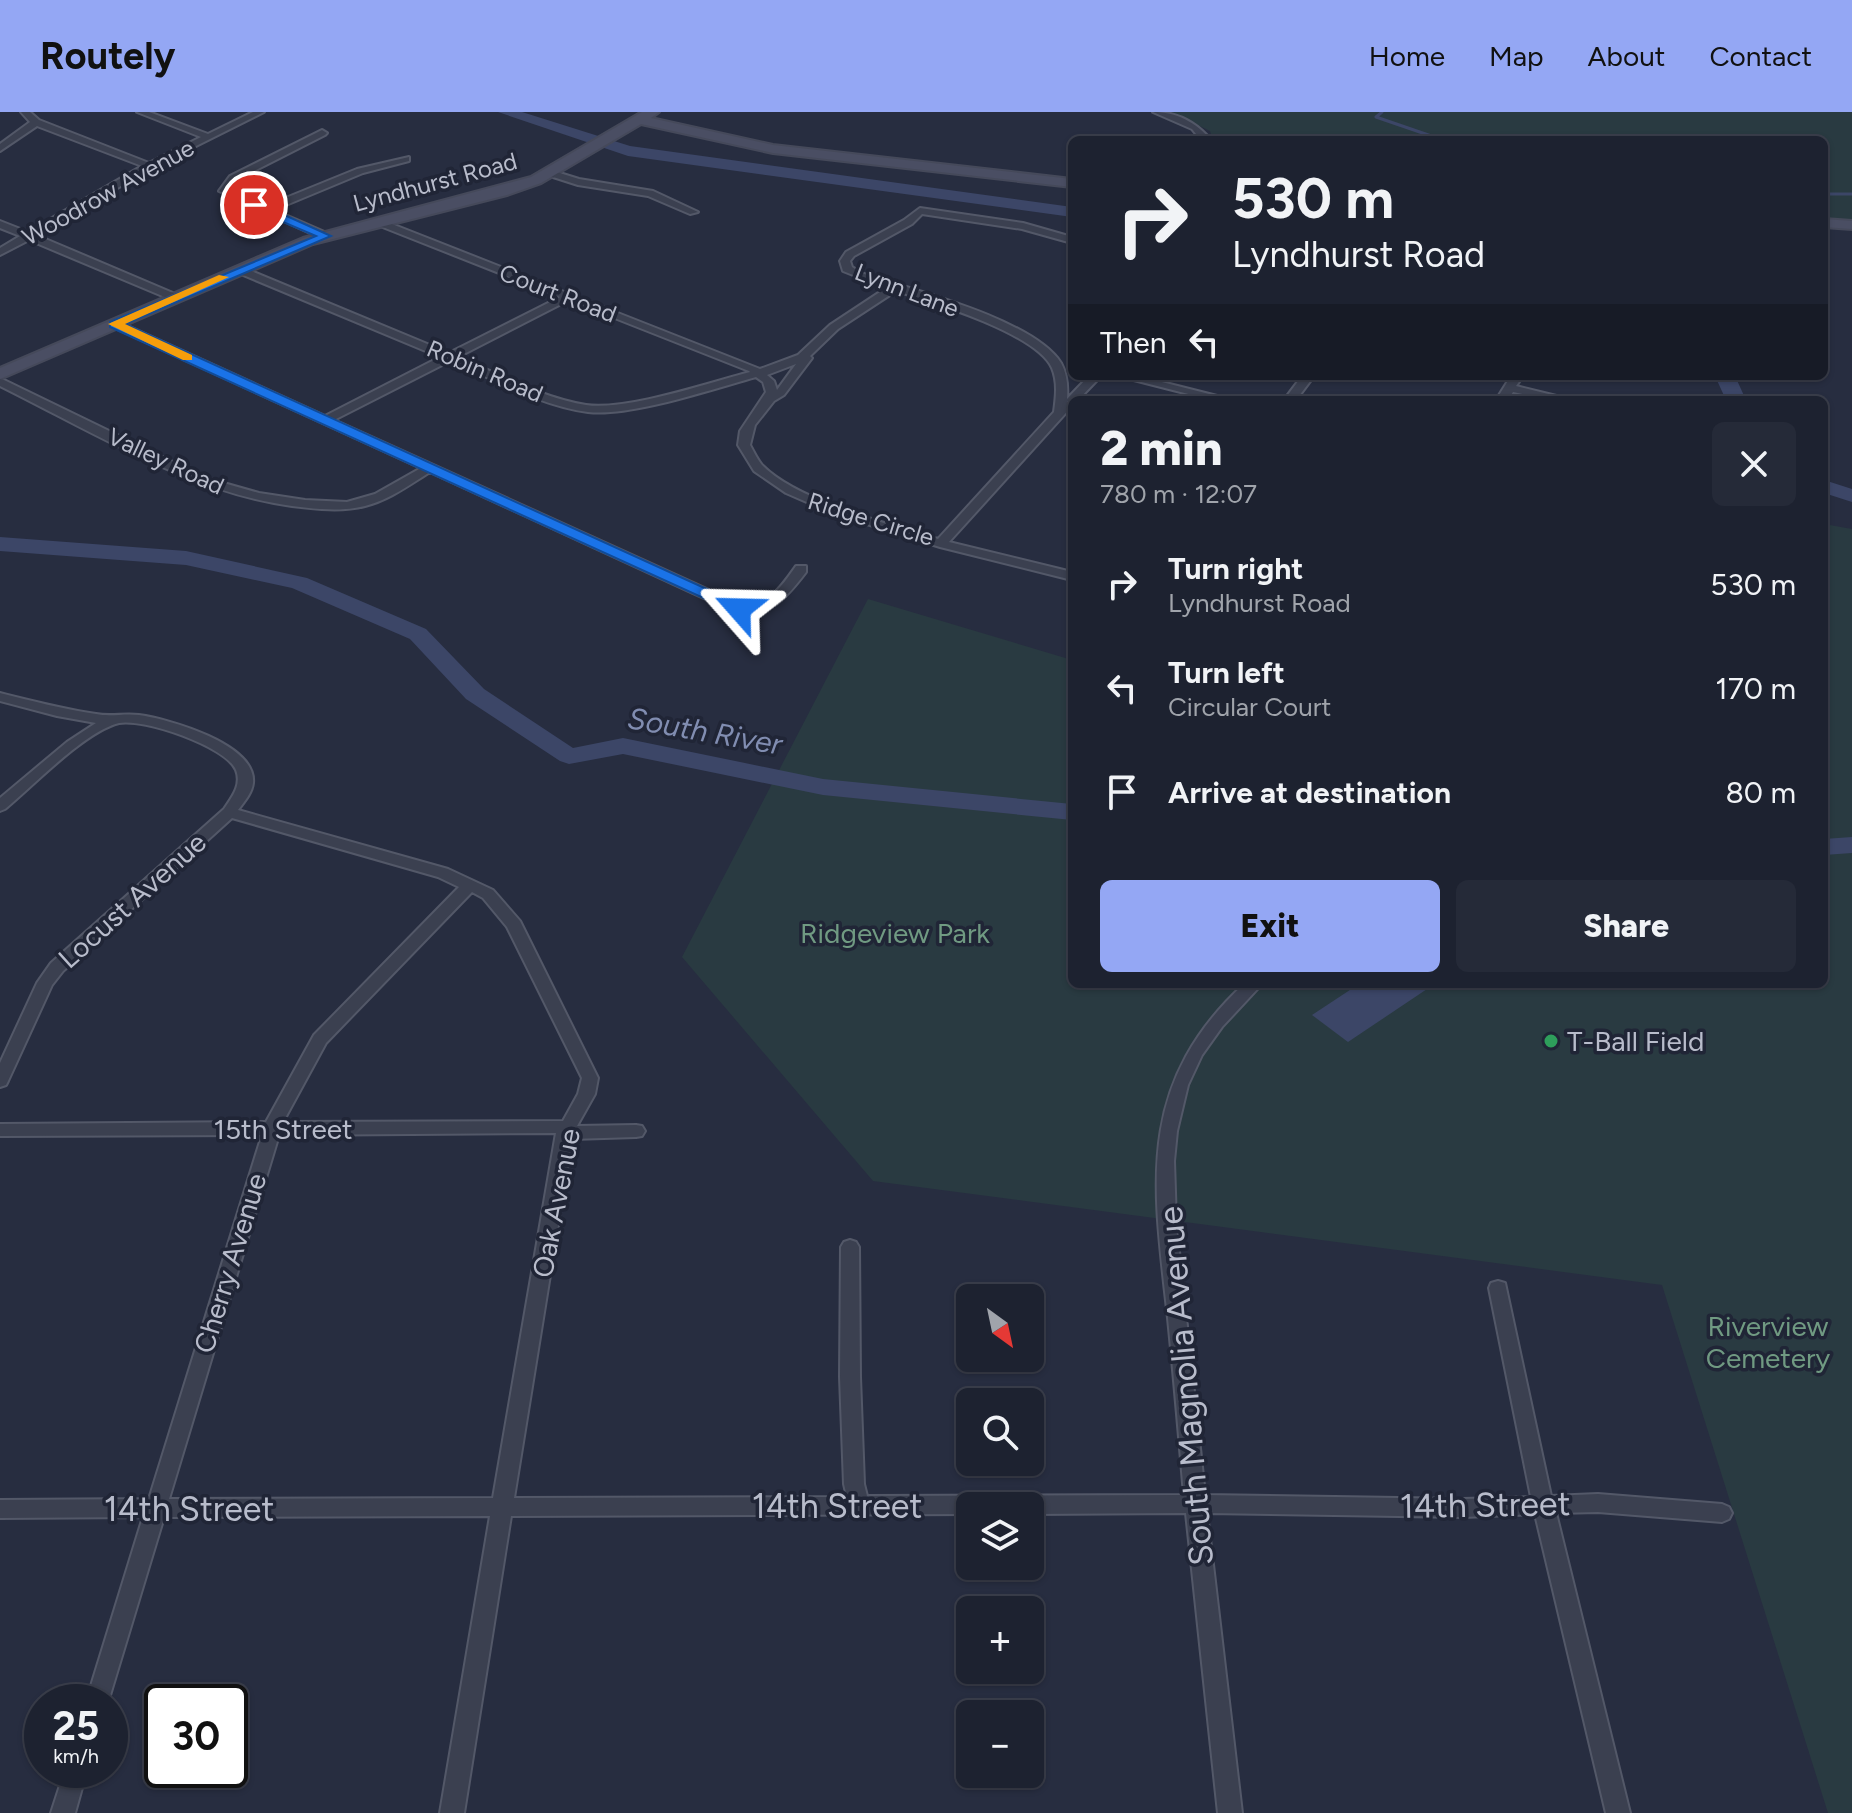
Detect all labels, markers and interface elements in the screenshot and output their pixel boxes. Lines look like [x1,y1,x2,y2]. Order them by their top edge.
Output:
text: Routely [40,33,175,79]
text: Home [1369,39,1445,73]
text: Map [1489,39,1544,73]
text: About [1588,39,1665,73]
text: Contact [1709,39,1812,73]
street label: Woodrow Avenue [17,133,199,251]
street label: Lyndhurst Road [350,146,520,218]
text: 530 m [1232,165,1394,232]
icon: right [1100,168,1204,272]
pin [220,171,288,239]
icon: arrive [232,183,276,227]
text: Lyndhurst Road [1232,233,1485,276]
street label: Court Road [495,257,621,329]
street label: Lynn Lane [851,257,963,323]
icon: left [1182,320,1226,364]
text: Then [1100,324,1166,361]
street label: Robin Road [423,334,547,408]
text: 2 min [1100,419,1223,477]
street label: Valley Road [103,421,229,501]
button: close [1712,422,1796,506]
text: 780 m · 12:07 [1100,478,1257,510]
street label: Ridge Circle [805,486,937,552]
text: Turn right [1168,550,1303,587]
icon: right [1100,562,1144,606]
text: 530 m [1710,566,1796,603]
position arrow [697,567,781,651]
text: Lyndhurst Road [1168,587,1351,619]
text: Turn left [1168,654,1285,691]
icon: left [1100,666,1144,710]
text: 170 m [1715,670,1796,707]
text: Circular Court [1168,691,1331,723]
water label: South River [625,699,787,763]
icon: arrive [1100,770,1144,814]
text: Arrive at destination [1168,774,1451,811]
text: 80 m [1725,774,1796,811]
street label: Locust Avenue [51,825,213,975]
button: Exit [1100,880,1440,972]
button: Share [1456,880,1796,972]
park label: Ridgeview Park [800,916,990,950]
place label: T-Ball Field [1567,1024,1704,1058]
marker: T-Ball Field [1542,1032,1560,1050]
street label: 15th Street [213,1112,353,1146]
street label: Oak Avenue [525,1126,587,1280]
street label: Cherry Avenue [186,1169,274,1357]
street label: South Magnolia Avenue [1150,1205,1222,1567]
north arrow [956,1284,1044,1372]
map controls [956,1284,1044,1788]
park label: Riverview Cemetery [1706,1309,1831,1375]
button: search [956,1388,1044,1476]
street label: 14th Street [1399,1483,1571,1527]
street label: 14th Street [752,1486,922,1527]
street label: 14th Street [104,1489,274,1530]
button: layers [956,1492,1044,1580]
button: + [956,1596,1044,1684]
speed limit sign: 30 [144,1684,248,1788]
button: − [956,1700,1044,1788]
text: 25 [53,1702,99,1750]
text: km/h [53,1744,99,1768]

